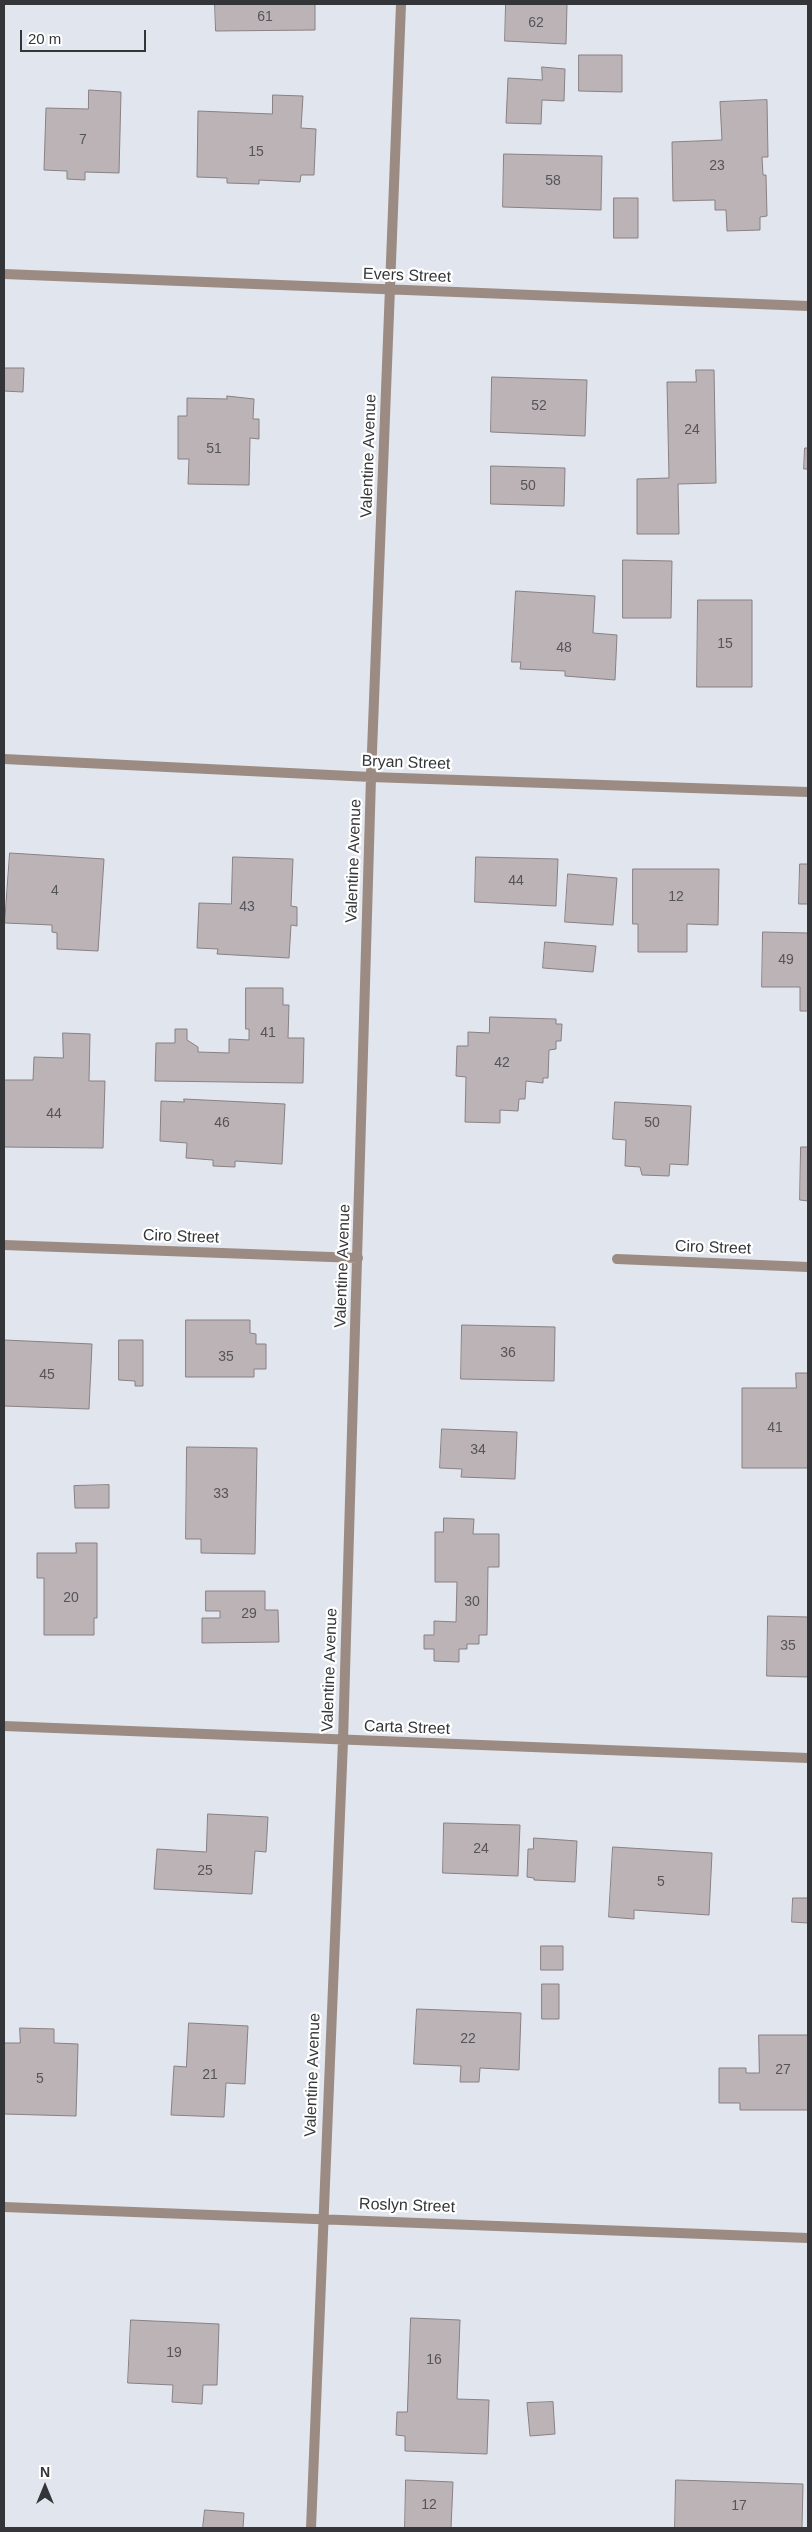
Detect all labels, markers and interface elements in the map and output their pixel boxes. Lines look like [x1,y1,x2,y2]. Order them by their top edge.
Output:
house number: 61 [257,9,273,25]
house number: 62 [528,15,544,31]
scale bar [22,20,149,52]
text: 20 m [28,30,61,47]
house number: 7 [79,132,87,148]
house number: 15 [248,144,264,160]
house number: 23 [709,158,725,174]
house number: 58 [545,173,561,189]
street label: Evers Street [363,265,451,287]
street label: Valentine Avenue [357,394,381,518]
house number: 52 [531,398,547,414]
house number: 24 [684,422,700,438]
house number: 51 [206,441,222,457]
house number: 50 [520,478,536,494]
house number: 15 [717,636,733,652]
house number: 48 [556,640,572,656]
street label: Bryan Street [361,752,451,774]
street label: Valentine Avenue [342,799,366,923]
house number: 44 [508,873,524,889]
house number: 4 [51,883,59,899]
house number: 12 [668,889,684,905]
house number: 43 [239,899,255,915]
house number: 49 [778,952,794,968]
house number: 41 [260,1025,276,1041]
house number: 42 [494,1055,510,1071]
house number: 44 [46,1106,62,1122]
house number: 46 [214,1115,230,1131]
house number: 50 [644,1115,660,1131]
street label: Valentine Avenue [331,1204,355,1328]
street label: Ciro Street [142,1226,220,1248]
street label: Ciro Street [674,1237,752,1259]
house number: 36 [500,1345,516,1361]
house number: 35 [218,1349,234,1365]
house number: 45 [39,1367,55,1383]
house number: 41 [767,1420,783,1436]
house number: 34 [470,1442,486,1458]
house number: 33 [213,1486,229,1502]
house number: 20 [63,1590,79,1606]
house number: 30 [464,1594,480,1610]
house number: 29 [241,1606,257,1622]
street label: Valentine Avenue [318,1608,342,1732]
house number: 35 [780,1638,796,1654]
street label: Carta Street [364,1717,450,1739]
house number: 24 [473,1841,489,1857]
house number: 25 [197,1863,213,1879]
house number: 5 [657,1874,665,1890]
street label: Valentine Avenue [301,2013,325,2137]
house number: 22 [460,2031,476,2047]
house number: 27 [775,2062,791,2078]
house number: 21 [202,2067,218,2083]
house number: 5 [36,2071,44,2087]
street label: Roslyn Street [359,2195,455,2217]
house number: 19 [166,2345,182,2361]
house number: 16 [426,2352,442,2368]
north arrow [20,2462,70,2512]
text: N [40,2464,50,2480]
house number: 12 [421,2497,437,2513]
house number: 17 [731,2498,747,2514]

